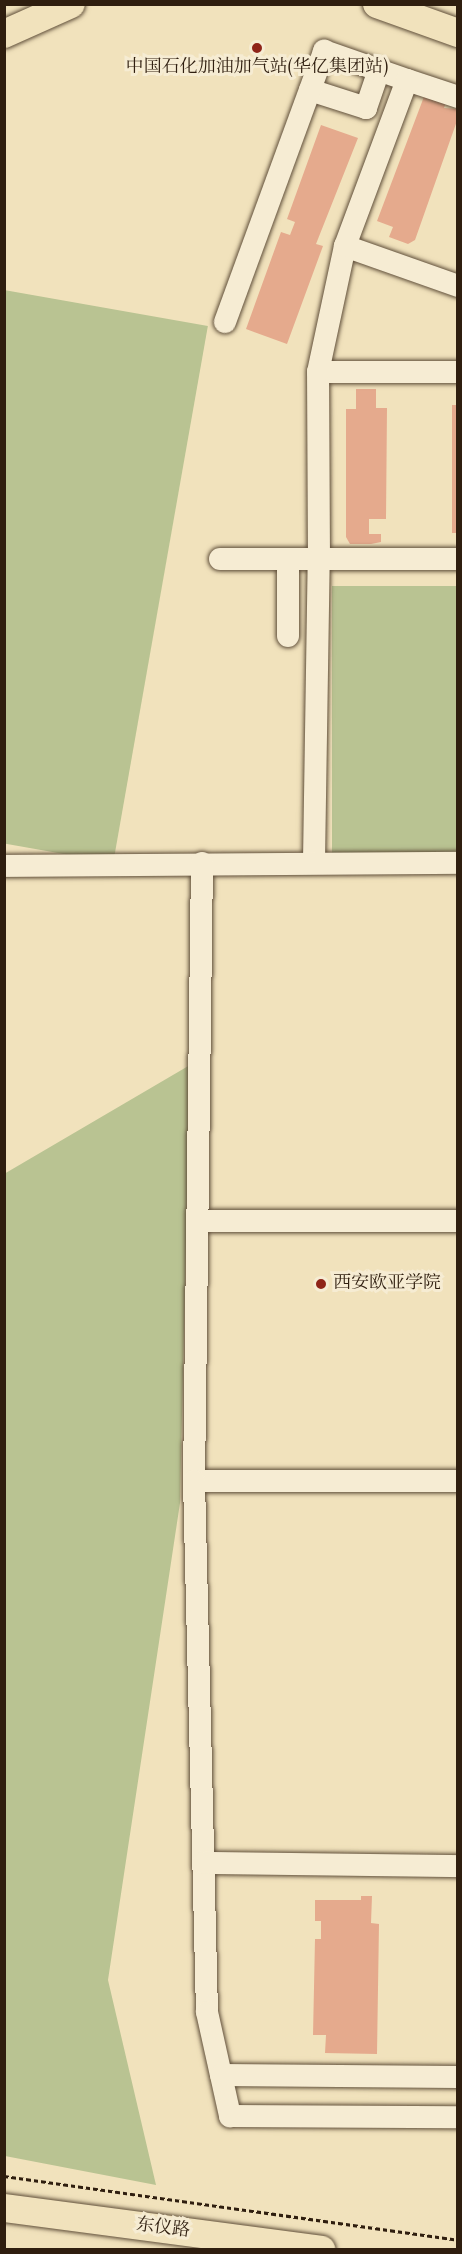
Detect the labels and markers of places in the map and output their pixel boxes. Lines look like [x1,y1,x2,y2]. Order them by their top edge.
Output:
marker: 中国石化加油加气站(华亿集团站) [250,41,264,55]
place label: 中国石化加油加气站(华亿集团站) [126,57,388,79]
place label: 西安欧亚学院 [333,1273,441,1295]
marker: 西安欧亚学院 [314,1277,328,1291]

